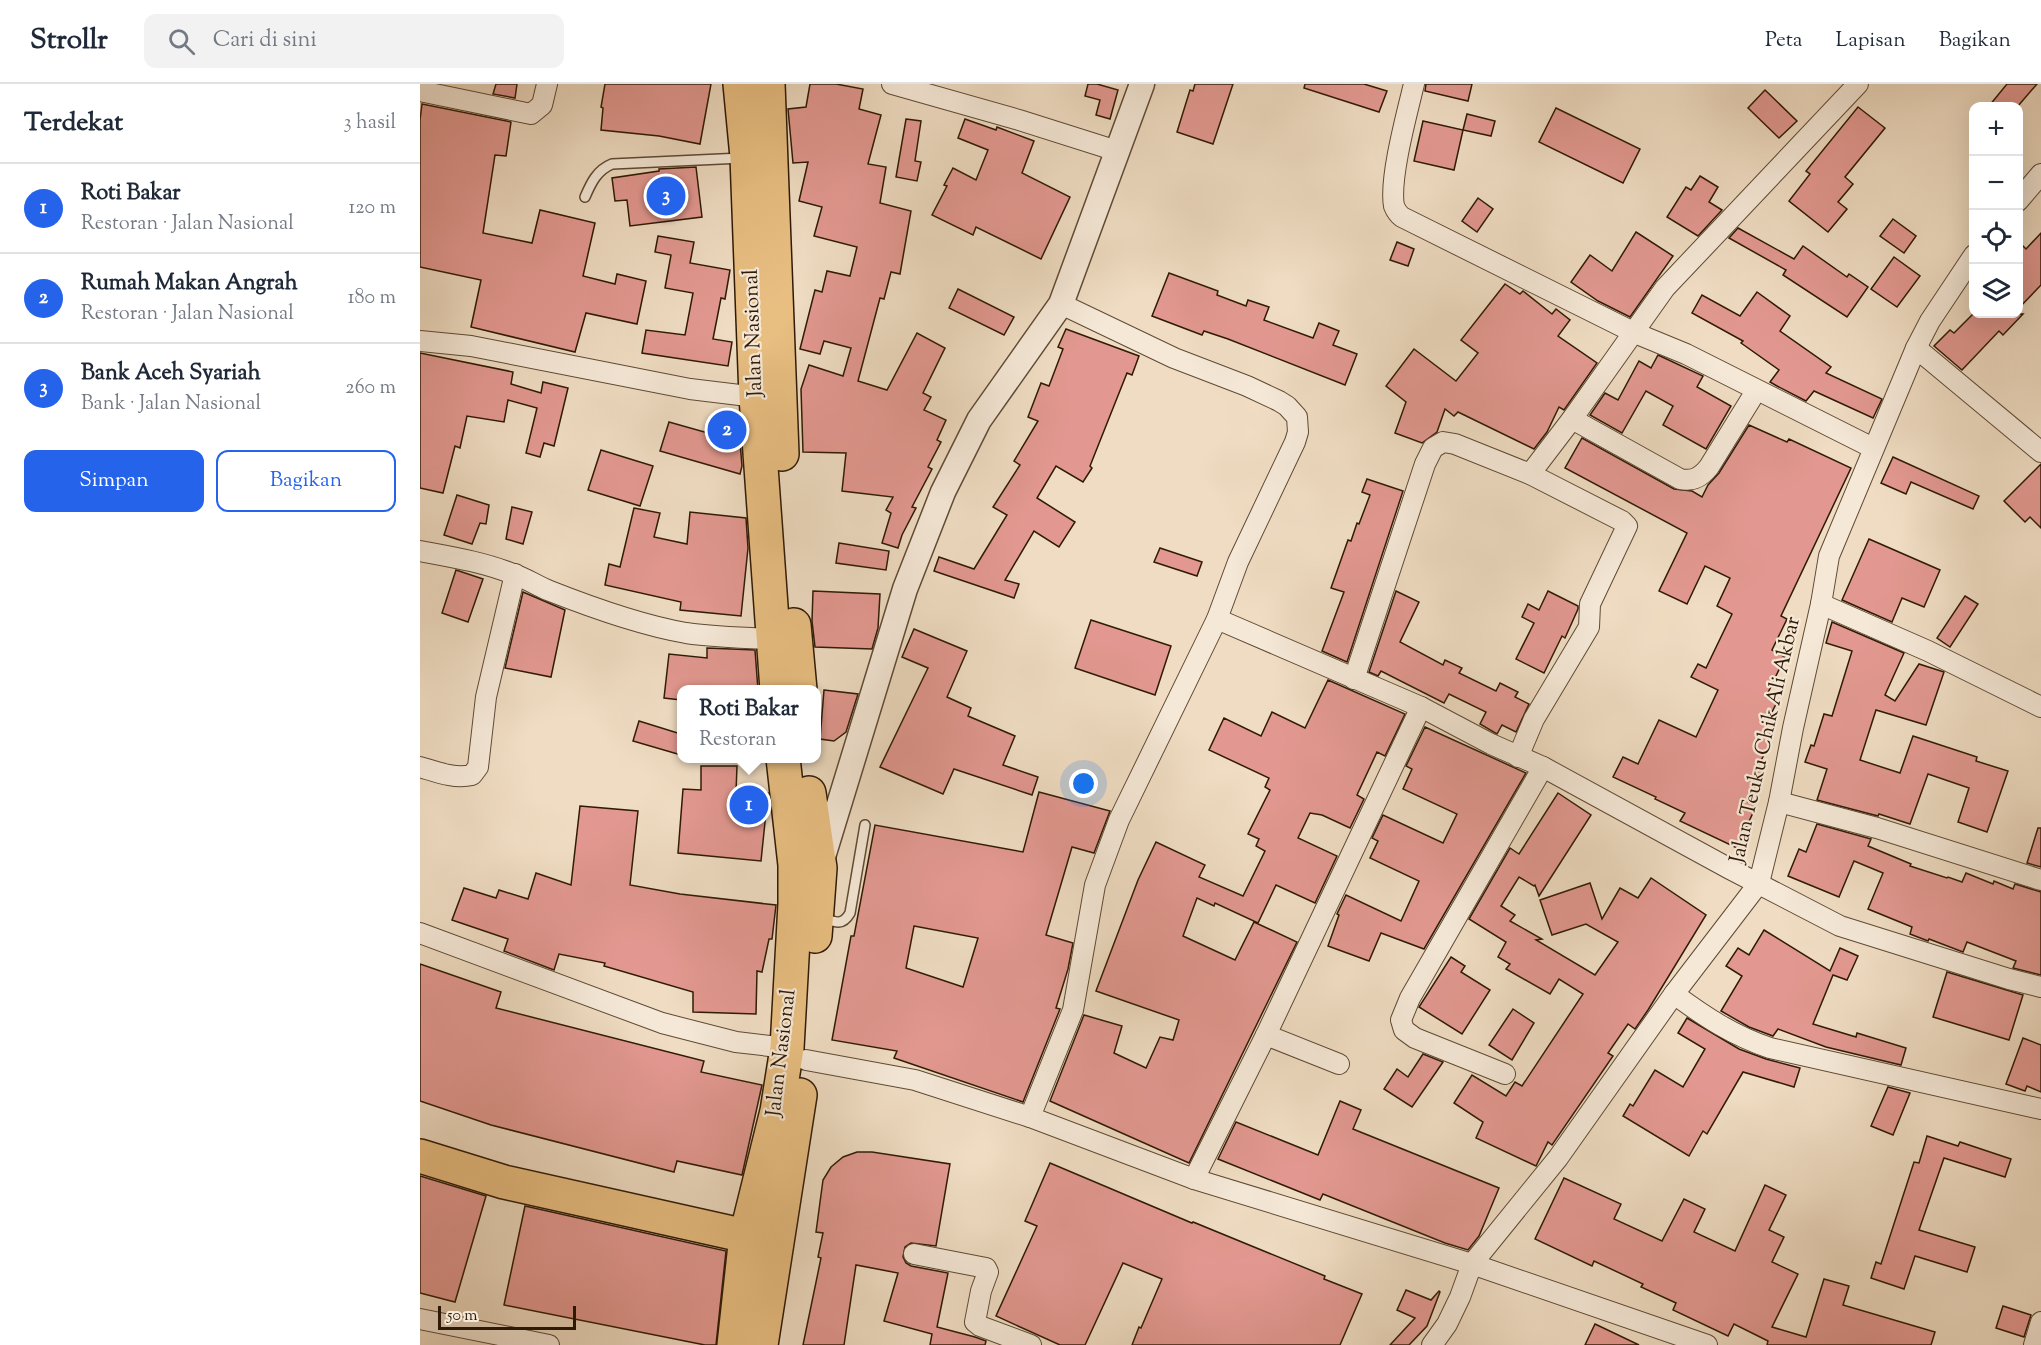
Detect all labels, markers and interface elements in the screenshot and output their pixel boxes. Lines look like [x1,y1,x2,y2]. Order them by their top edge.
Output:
search box [144,14,564,68]
text: Strollr [30,21,108,61]
icon: search [165,25,198,58]
text: Cari di sini [213,25,317,57]
text: Peta [1765,26,1803,56]
text: Lapisan [1836,26,1906,56]
text: Bagikan [1939,26,2011,56]
map controls [1969,102,2023,318]
button: + [1969,102,2023,156]
text: Terdekat [24,105,123,142]
text: 3 hasil [344,109,396,138]
button: − [1969,156,2023,210]
pin: 3 [646,174,686,218]
text: Roti Bakar [81,178,181,210]
text: 1 [40,194,47,223]
text: 120 m [348,194,396,223]
text: Restoran · Jalan Nasional [81,210,294,239]
button: locate [1969,210,2023,264]
button: layers [1969,264,2023,318]
text: Rumah Makan Angrah [81,268,298,300]
street label: Jalan Nasional [737,268,771,399]
text: 2 [39,284,48,313]
text: 180 m [348,284,396,313]
text: Restoran · Jalan Nasional [81,300,294,329]
text: Bank Aceh Syariah [81,358,261,390]
text: 3 [39,374,48,403]
text: 260 m [345,374,396,403]
text: Bank · Jalan Nasional [81,390,261,419]
pin: 2 [708,408,746,452]
button: Simpan [24,450,204,512]
button: Bagikan [216,450,396,512]
street label: Jalan Teuku Chik Ali Akbar [1723,614,1809,867]
popup [677,685,821,763]
text: Roti Bakar [699,694,799,726]
text: Restoran [699,726,776,755]
your location [1069,769,1098,798]
pin: 1 [730,782,768,828]
street label: Jalan Nasional [759,987,805,1119]
scale bar [438,1303,576,1330]
text: 50 m [447,1305,478,1328]

